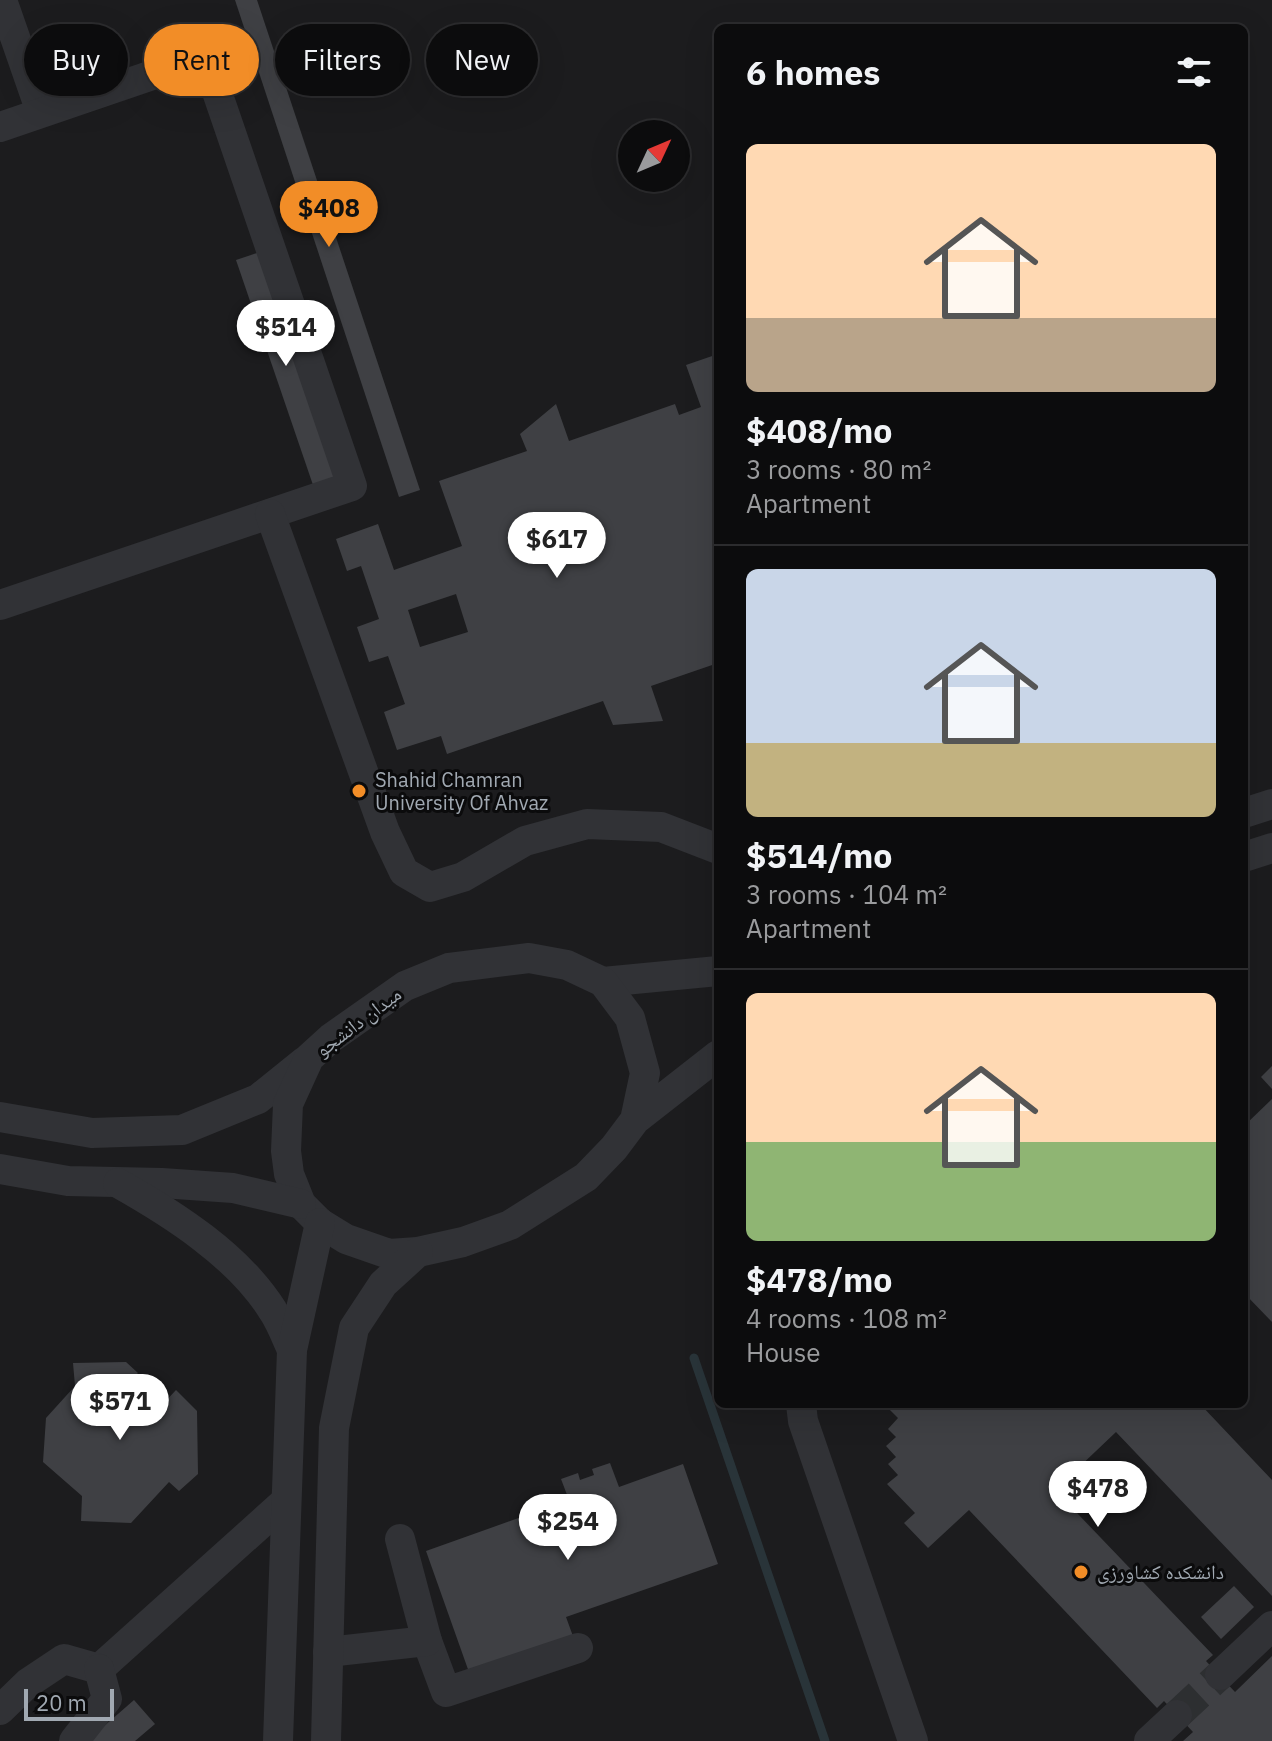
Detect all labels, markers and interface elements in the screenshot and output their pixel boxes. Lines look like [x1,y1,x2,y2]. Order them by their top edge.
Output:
chip: Buy [24,24,128,96]
chip: Rent [144,24,259,96]
chip: Filters [275,24,410,96]
chip: New [426,24,538,96]
text: 6 homes [746,50,881,94]
icon: filters [1172,50,1216,94]
north arrow [618,120,690,192]
map controls [618,120,690,192]
pin: $408 [282,181,376,249]
text: $408 [298,190,360,224]
icon: home [909,196,1053,340]
pin: $514 [239,300,333,368]
text: $514 [255,309,317,343]
text: $408/mo [746,408,893,452]
text: 3 rooms · 80 m² [746,452,931,486]
text: Apartment [746,486,871,520]
pin: $617 [510,512,604,580]
text: $617 [526,521,588,555]
icon: home [909,621,1053,765]
place label: Shahid Chamran University Of Ahvaz [375,766,548,816]
marker: Shahid Chamran University Of Ahvaz [350,782,368,800]
text: $514/mo [746,833,893,877]
text: 3 rooms · 104 m² [746,877,947,911]
text: Apartment [746,911,871,945]
street label: میدان دانشجو [309,980,406,1063]
icon: home [909,1045,1053,1189]
text: $478/mo [746,1257,893,1301]
text: 4 rooms · 108 m² [746,1301,947,1335]
text: House [746,1335,821,1369]
pin: $571 [73,1374,167,1442]
text: $571 [89,1383,151,1417]
pin: $478 [1051,1461,1145,1529]
text: $478 [1067,1470,1129,1504]
pin: $254 [521,1494,615,1562]
text: $254 [537,1503,599,1537]
place label: دانشکده کشاورزی [1097,1558,1224,1585]
marker: دانشکده کشاورزی [1072,1563,1090,1581]
scale bar [24,1685,114,1721]
text: 20 m [36,1688,87,1717]

